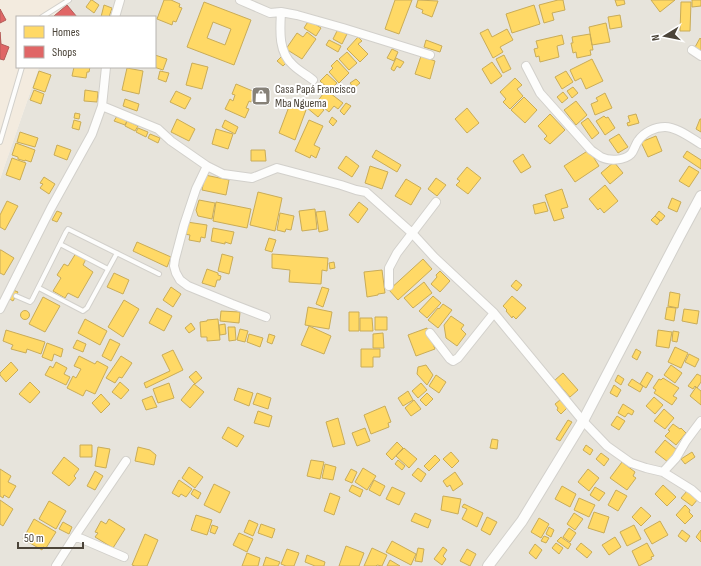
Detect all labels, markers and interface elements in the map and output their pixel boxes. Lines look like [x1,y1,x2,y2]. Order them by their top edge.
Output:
legend [16,16,156,68]
north arrow [645,16,685,56]
text: Homes [52,25,80,40]
text: N [649,34,663,42]
text: Shops [52,45,77,60]
place label: Casa Papá Francisco Mba Nguema [275,82,356,111]
shop icon: Casa Papá Francisco Mba Nguema [250,85,272,107]
scale bar [18,524,83,550]
text: 50 m [24,531,44,546]

